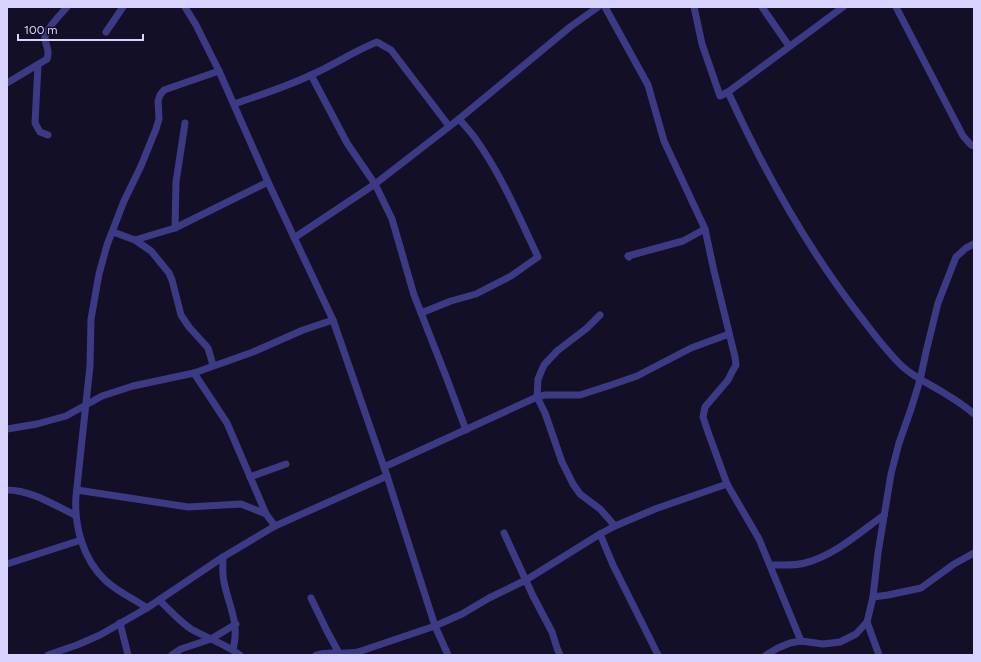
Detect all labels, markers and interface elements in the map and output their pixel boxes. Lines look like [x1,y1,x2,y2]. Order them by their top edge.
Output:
scale bar [18,16,143,42]
text: 100 m [24,23,58,37]

